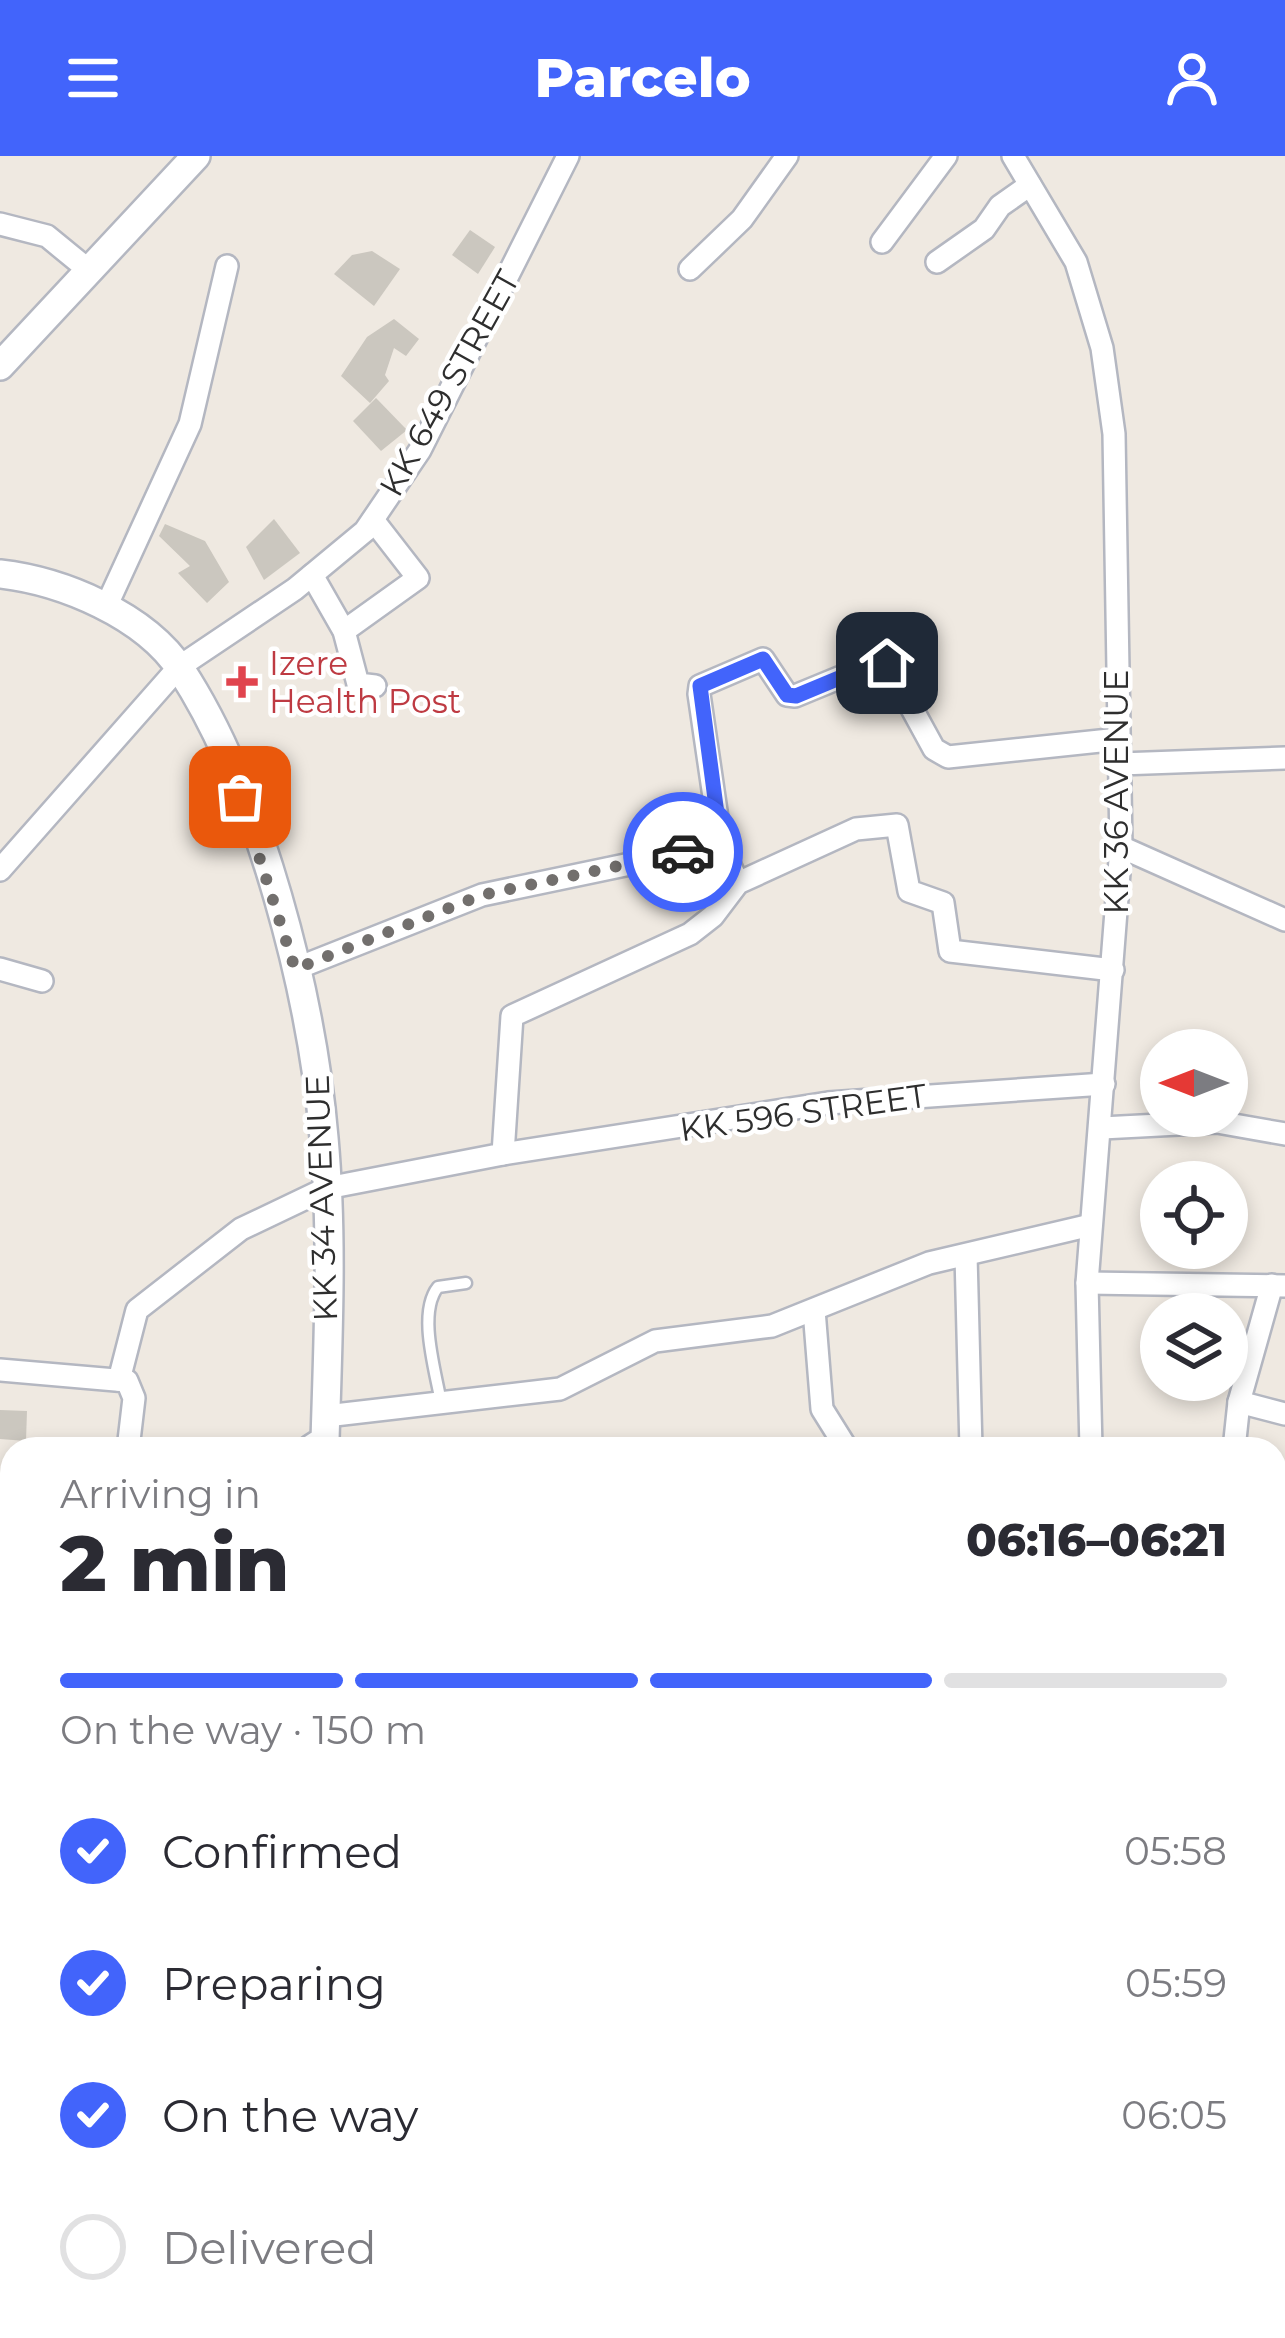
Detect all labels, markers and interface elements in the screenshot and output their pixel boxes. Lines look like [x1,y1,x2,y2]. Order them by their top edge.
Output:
icon: menu [60,45,126,111]
text: Parcelo [534,45,751,111]
icon: person [1159,45,1225,111]
street label: KK 649 STREET [370,263,528,503]
pin [836,612,938,714]
icon: home [854,630,920,696]
place label: Izere Health Post [269,643,461,721]
marker: Izere Health Post [226,666,258,698]
street label: KK 36 AVENUE [1096,669,1136,915]
pin [189,746,291,848]
icon: bag [207,764,273,830]
courier [623,792,743,912]
icon: car [650,819,716,885]
north arrow [1140,1029,1248,1137]
map controls [1140,1029,1248,1401]
street label: KK 34 AVENUE [297,1074,345,1322]
street label: KK 596 STREET [677,1075,929,1149]
button: locate [1140,1161,1248,1269]
button: layers [1140,1293,1248,1401]
text: Arriving in [60,1470,261,1518]
text: 06:16–06:21 [966,1512,1227,1567]
text: 2 min [60,1515,290,1611]
text: On the way · 150 m [60,1706,426,1754]
icon: check [60,1818,126,1884]
text: Confirmed [162,1824,402,1879]
text: 05:58 [1124,1827,1227,1875]
icon: check [60,1950,126,2016]
text: Preparing [162,1956,386,2011]
text: 05:59 [1125,1959,1227,2007]
icon: check [60,2082,126,2148]
text: On the way [162,2088,418,2143]
text: 06:05 [1121,2091,1227,2139]
text: Delivered [162,2220,377,2275]

